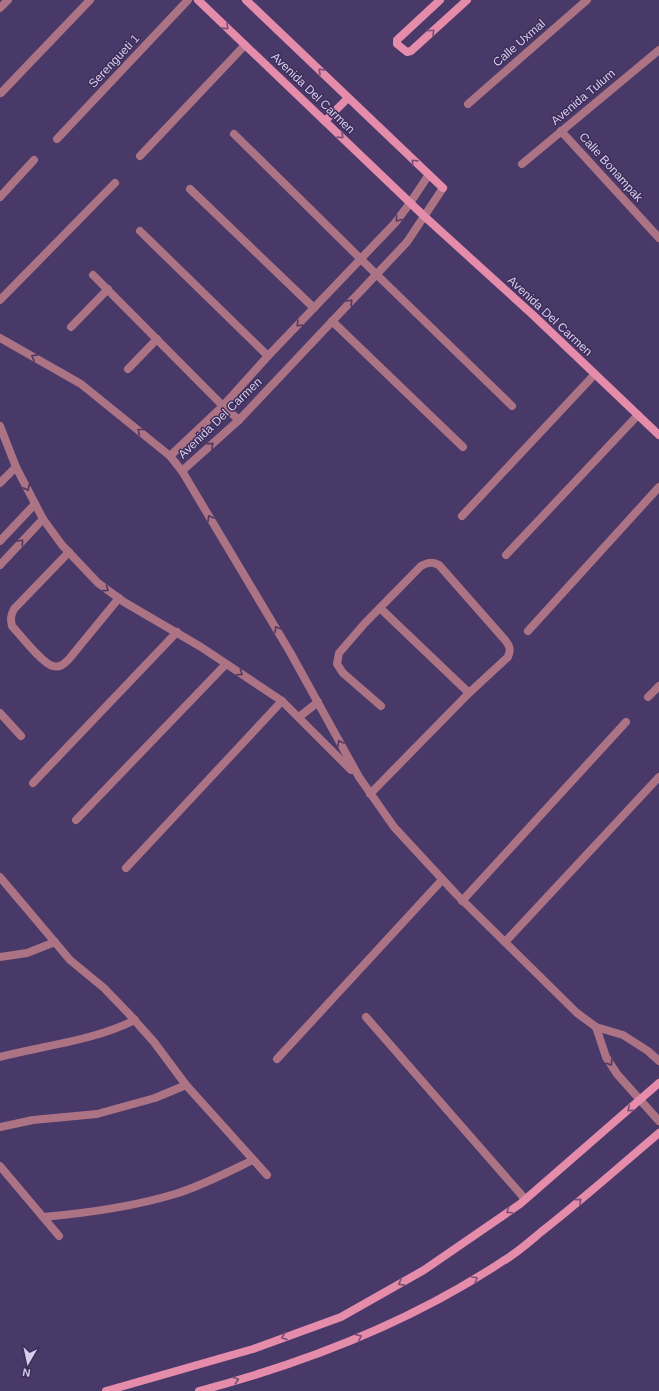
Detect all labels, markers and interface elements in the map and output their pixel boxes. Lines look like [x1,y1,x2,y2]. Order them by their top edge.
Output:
street label: Calle Uxmal [490,16,548,70]
one-way arrow [221,22,229,30]
one-way arrow [427,30,435,37]
street label: Serengueti 1 [86,31,143,91]
street label: Avenida Del Carmen [268,50,358,136]
street label: Avenida Tulum [548,66,618,128]
one-way arrow [318,69,326,76]
street label: Calle Bonampak [576,130,646,205]
one-way arrow [336,131,343,138]
one-way arrow [411,159,419,167]
one-way arrow [395,214,402,221]
street label: Avenida Del Carmen [505,273,595,359]
one-way arrow [346,299,353,306]
one-way arrow [297,319,304,326]
one-way arrow [31,354,38,362]
street label: Avenida Del Carmen [175,375,265,461]
one-way arrow [137,429,145,436]
one-way arrow [206,442,214,450]
one-way arrow [22,483,29,491]
one-way arrow [207,515,215,522]
one-way arrow [17,539,24,547]
one-way arrow [102,584,109,592]
one-way arrow [274,626,282,633]
one-way arrow [236,668,243,676]
one-way arrow [337,740,345,747]
one-way arrow [605,1059,612,1066]
one-way arrow [627,1104,635,1112]
one-way arrow [574,1199,582,1206]
one-way arrow [507,1206,514,1213]
one-way arrow [471,1276,478,1283]
one-way arrow [398,1278,405,1286]
one-way arrow [280,1333,287,1341]
one-way arrow [356,1334,363,1342]
north arrow [8,1343,48,1383]
text: N [22,1366,31,1379]
one-way arrow [233,1376,240,1385]

